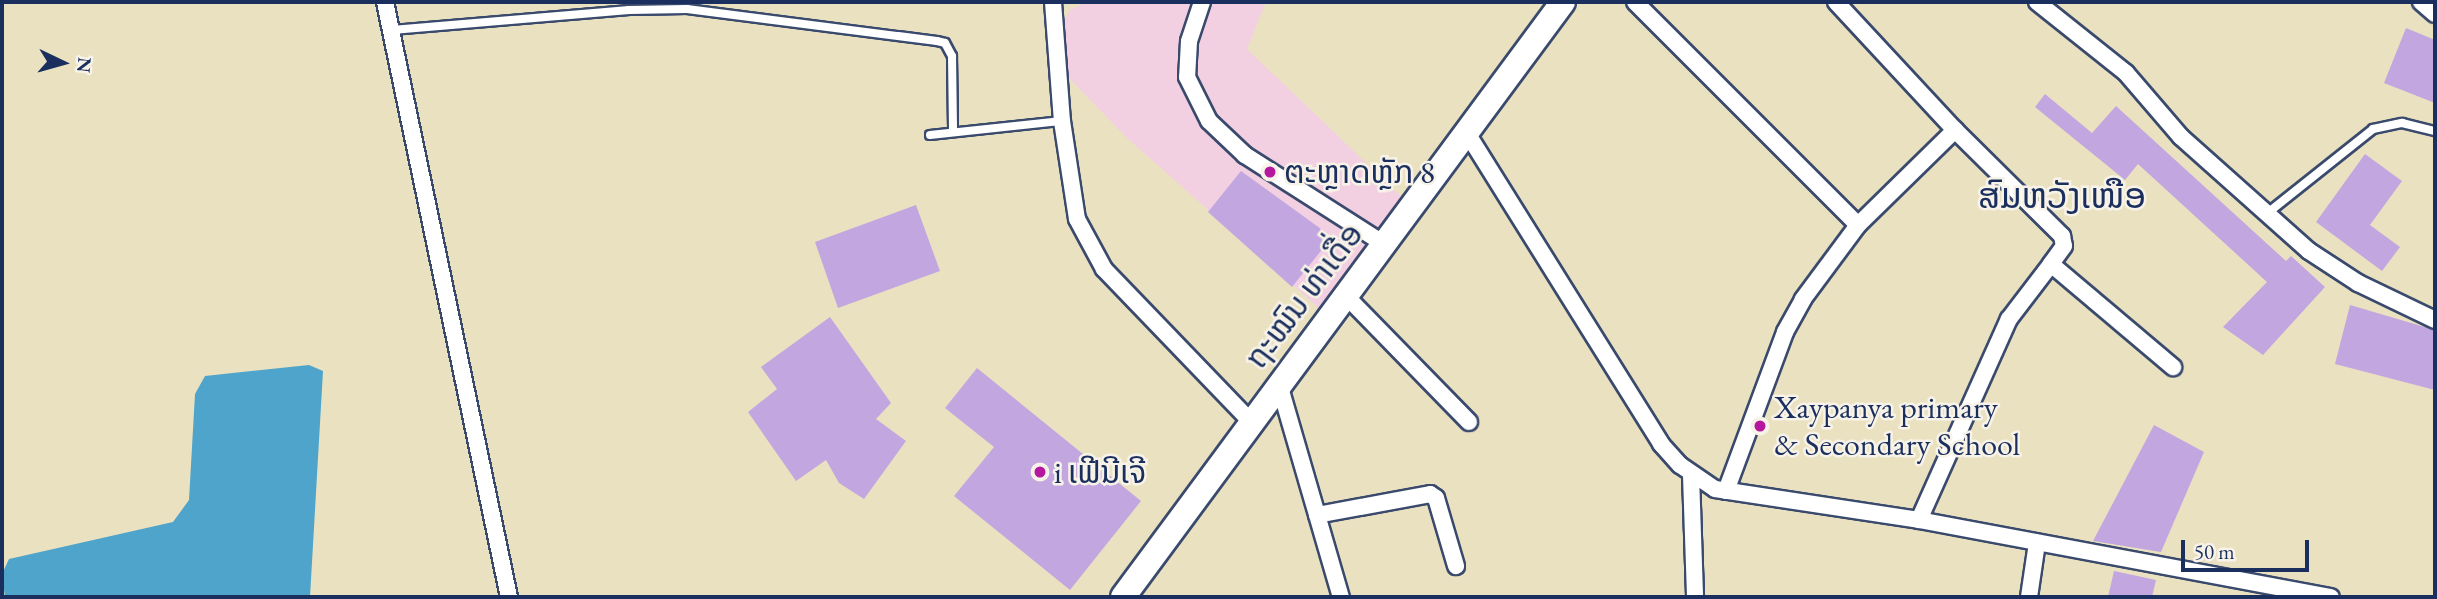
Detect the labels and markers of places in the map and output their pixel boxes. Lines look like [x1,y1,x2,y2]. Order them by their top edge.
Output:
place label: ຕະຫຼາດຫຼັກ 8 [1284,153,1435,191]
marker: ຕະຫຼາດຫຼັກ 8 [1262,164,1278,180]
place label: Xaypanya primary & Secondary School [1774,389,2020,464]
marker: Xaypanya primary & Secondary School [1752,418,1768,434]
place label: i ເຟີນີເຈີ [1054,453,1147,491]
marker: i ເຟີນີເຈີ [1032,464,1048,480]

